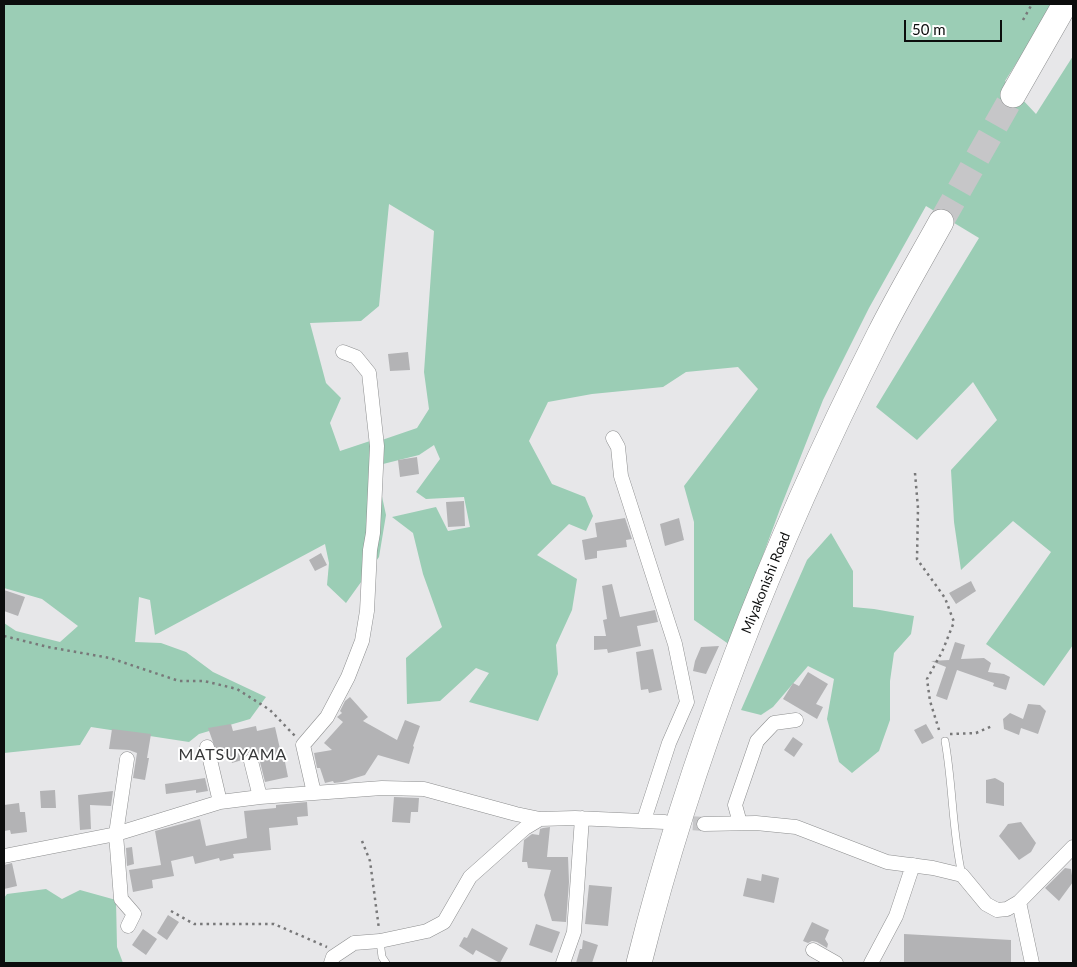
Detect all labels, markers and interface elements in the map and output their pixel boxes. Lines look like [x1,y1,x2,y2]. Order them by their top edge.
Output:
scale bar [907,10,1004,42]
text: 50 m [912,20,946,38]
street label: Miyakonishi Road [738,530,794,636]
district label: MATSUYAMA [177,745,289,765]

